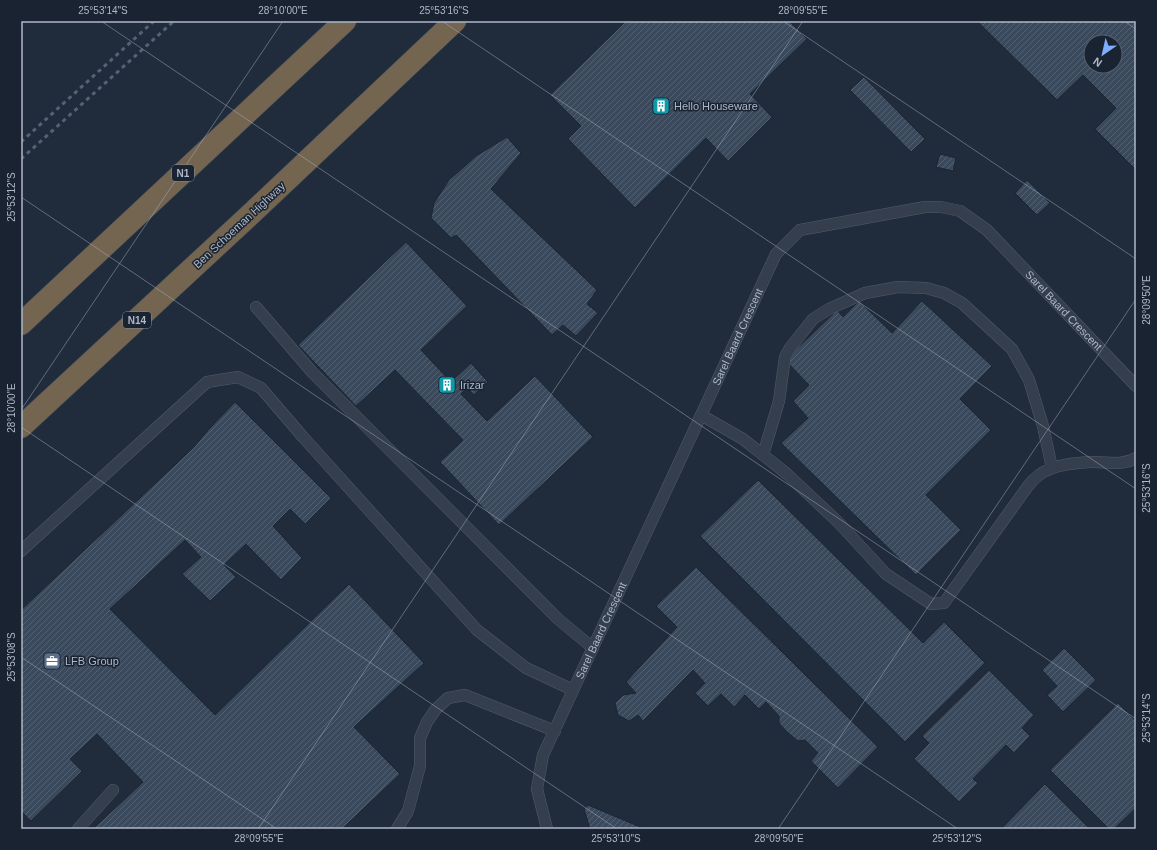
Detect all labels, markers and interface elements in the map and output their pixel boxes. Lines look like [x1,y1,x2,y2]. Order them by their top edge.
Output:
text: 25°53'14"S [78,5,128,16]
text: 28°10'00"E [258,5,308,16]
text: 25°53'16"S [419,5,469,16]
text: 28°09'55"E [778,5,828,16]
north arrow [1083,34,1123,74]
text: N [1091,55,1104,69]
building icon: Hello Houseware [651,96,671,116]
place label: Hello Houseware [674,100,758,112]
road number: N1 [172,165,194,181]
text: 25°53'12"S [6,172,17,222]
street label: Ben Schoeman Highway [191,179,288,270]
street label: Sarel Baard Crescent [1023,268,1105,353]
text: 28°09'50"E [1141,275,1152,325]
street label: Sarel Baard Crescent [710,287,765,387]
road number: N14 [123,312,151,328]
building icon: Irizar [437,375,457,395]
place label: Irizar [460,379,485,391]
text: 28°10'00"E [6,383,17,433]
text: 25°53'16"S [1141,463,1152,513]
street label: Sarel Baard Crescent [573,580,629,681]
text: 25°53'08"S [6,632,17,682]
office icon: LFB Group [42,651,62,671]
place label: LFB Group [65,655,119,667]
text: 25°53'14"S [1141,693,1152,743]
text: 28°09'55"E [234,833,284,844]
text: 25°53'10"S [591,833,641,844]
text: 28°09'50"E [754,833,804,844]
text: 25°53'12"S [932,833,982,844]

